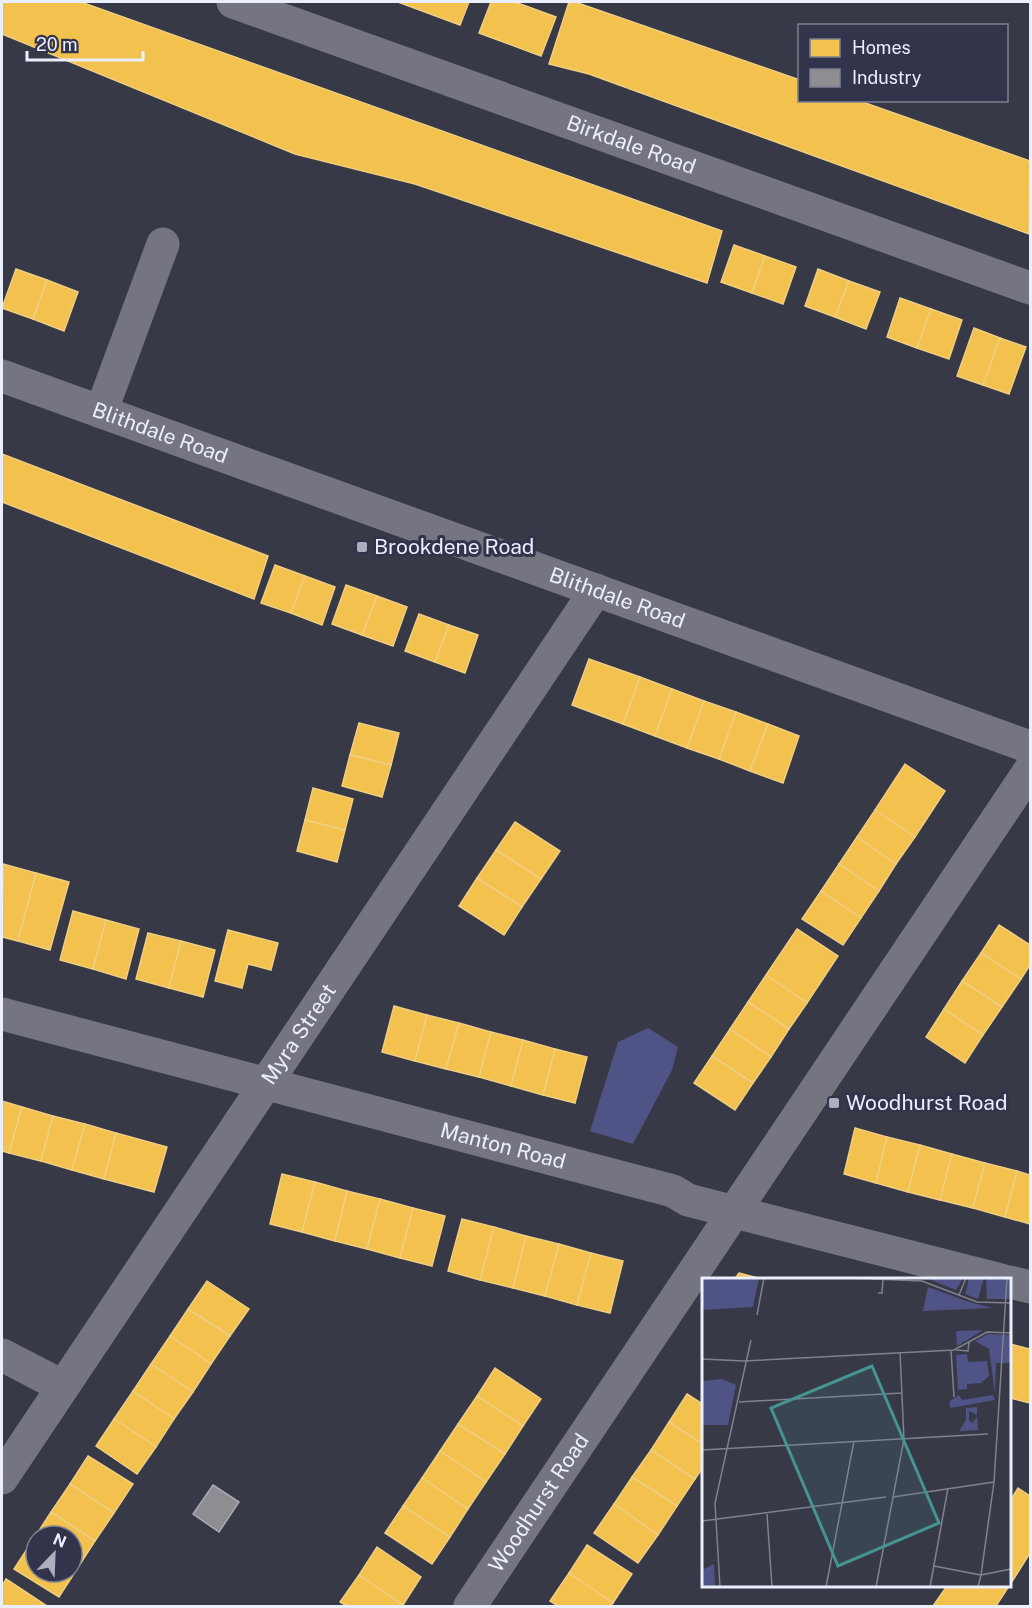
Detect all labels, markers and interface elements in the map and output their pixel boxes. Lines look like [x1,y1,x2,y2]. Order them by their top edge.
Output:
scale bar [27,24,142,62]
legend [798,24,1008,102]
text: 20 m [36,34,78,55]
text: Homes [852,37,911,58]
text: Industry [852,67,922,88]
street label: Birkdale Road [563,110,699,179]
street label: Blithdale Road [89,397,231,469]
place label: Brookdene Road [374,534,534,559]
marker: Brookdene Road [355,540,369,554]
street label: Blithdale Road [546,562,689,633]
street label: Myra Street [256,979,341,1089]
place label: Woodhurst Road [846,1090,1007,1115]
marker: Woodhurst Road [827,1096,841,1110]
street label: Manton Road [438,1117,568,1174]
inset map [702,1278,1011,1587]
street label: Woodhurst Road [483,1429,594,1577]
north arrow [24,1524,84,1584]
text: N [50,1529,69,1552]

